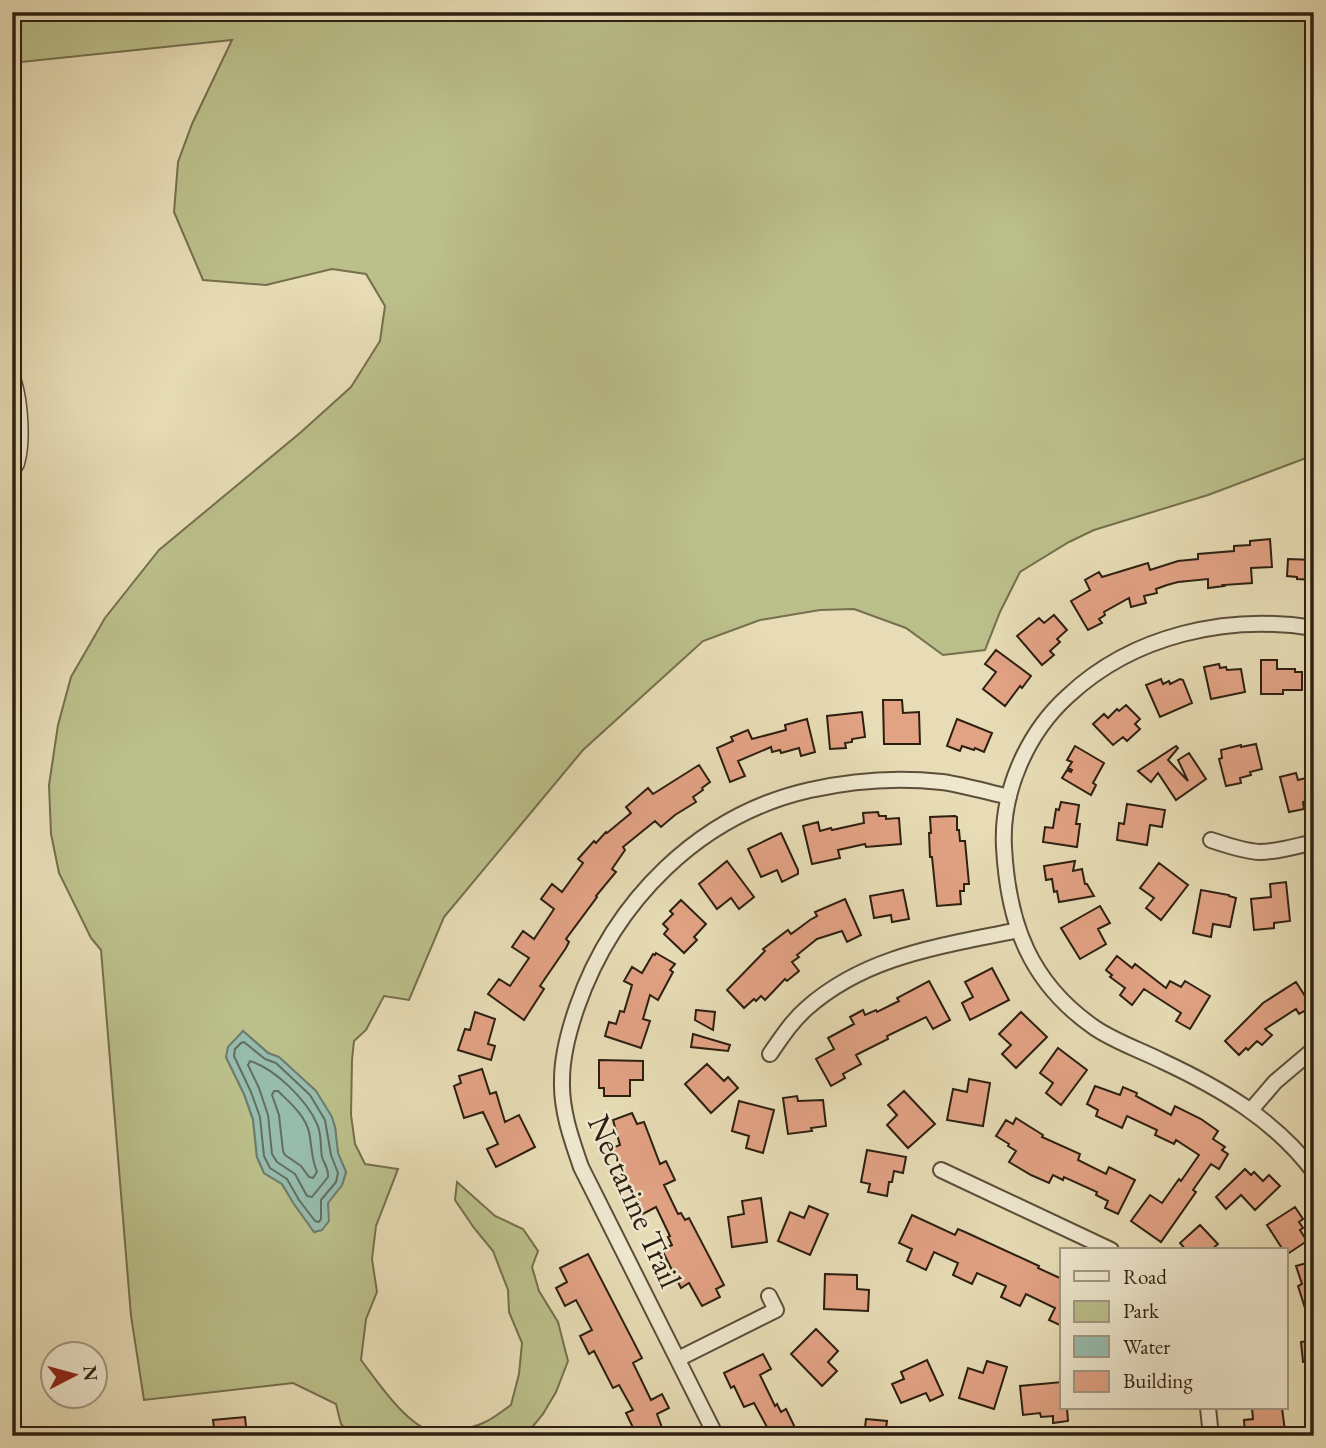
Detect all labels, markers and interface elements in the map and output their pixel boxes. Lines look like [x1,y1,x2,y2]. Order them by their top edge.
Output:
street label: Nectarine Trail [578,1108,692,1294]
legend [1060,1248,1288,1410]
text: Road [1123,1263,1167,1290]
text: Park [1123,1297,1160,1324]
text: Water [1123,1333,1170,1360]
north arrow [38,1340,108,1410]
text: N [77,1364,104,1383]
text: Building [1123,1367,1193,1394]

